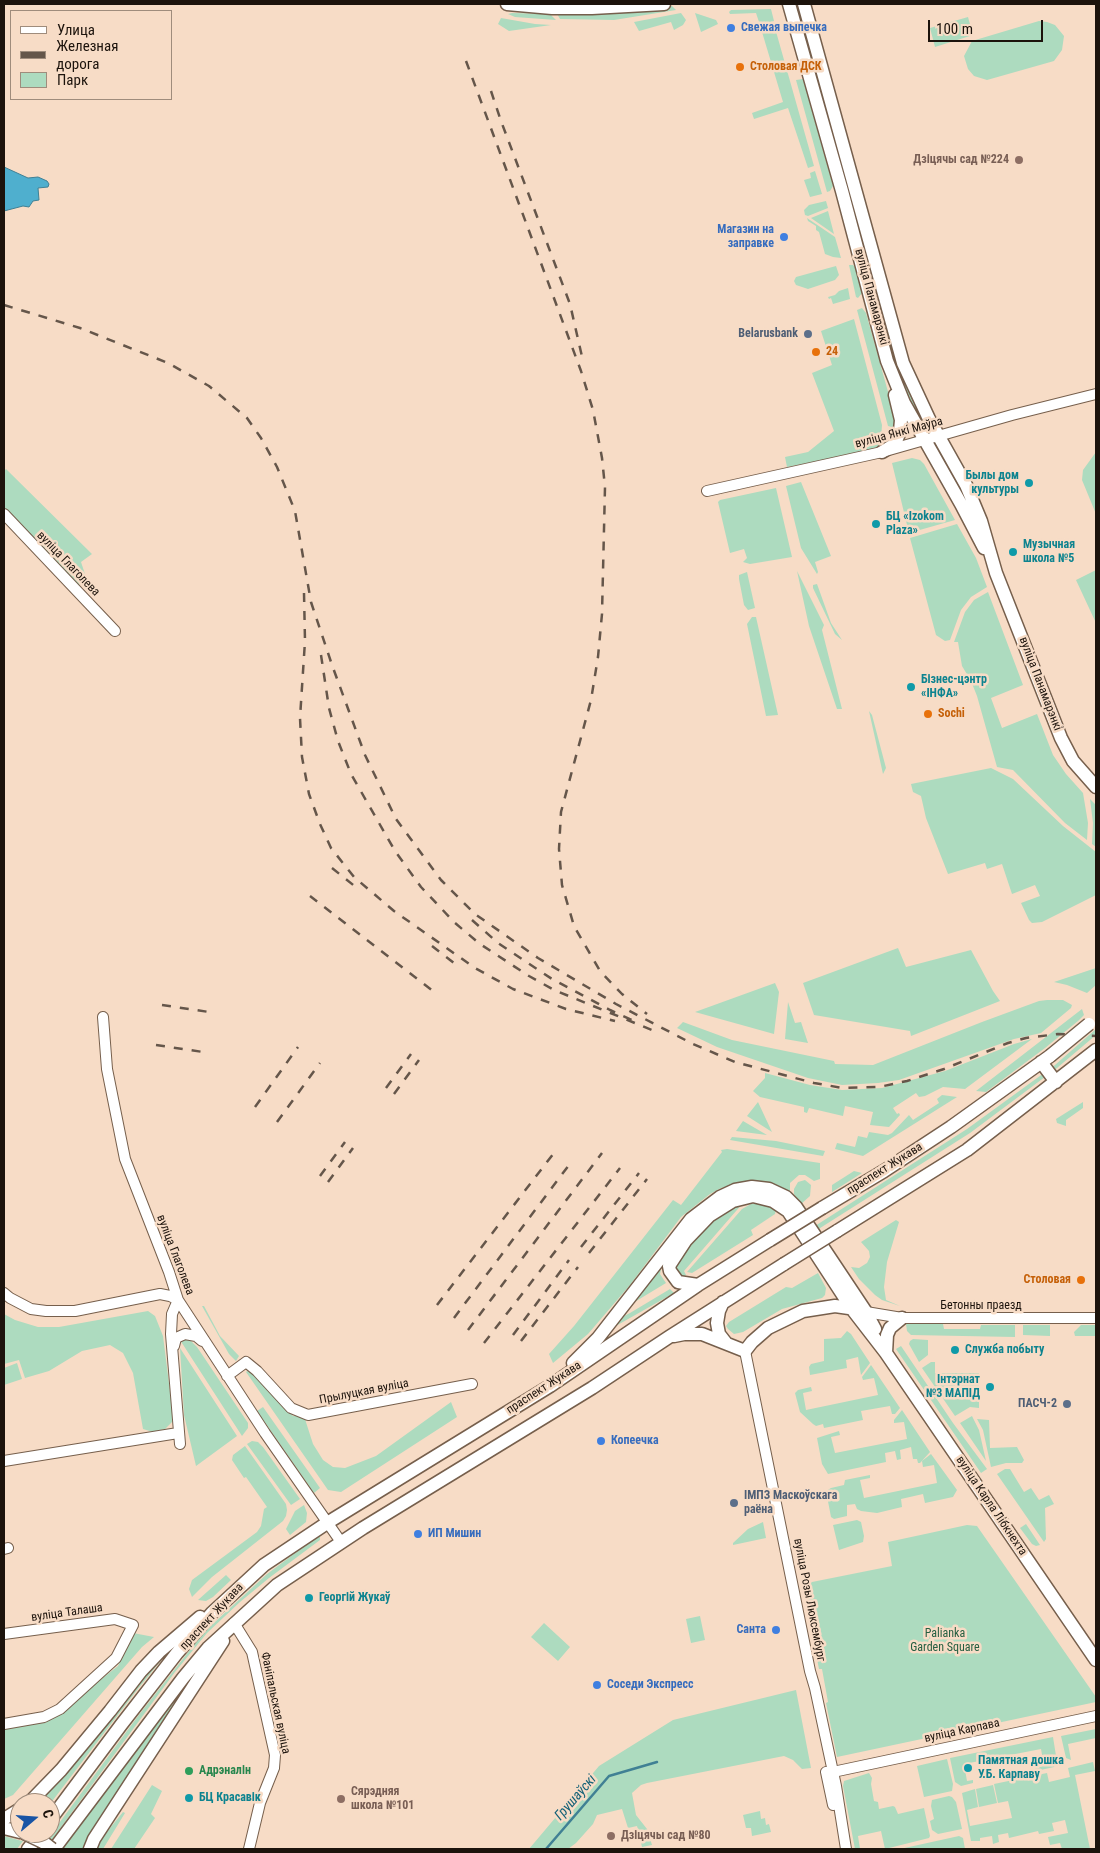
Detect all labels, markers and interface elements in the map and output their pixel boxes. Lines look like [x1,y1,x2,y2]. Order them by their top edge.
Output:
legend [10,10,172,100]
scale bar [930,10,1045,42]
text: 100 m [936,20,973,38]
text: Улица [57,21,95,39]
place label: Свежая выпечка [741,21,827,35]
marker: Свежая выпечка [725,22,737,34]
text: Железная дорога [56,37,118,73]
place label: Столовая ДСК [750,60,822,74]
marker: Столовая ДСК [734,61,746,73]
text: Парк [57,71,88,89]
place label: Дзіцячы сад №224 [913,153,1009,167]
marker: Дзіцячы сад №224 [1013,154,1025,166]
place label: Магазин на заправке [717,223,774,251]
marker: Магазин на заправке [778,231,790,243]
street label: вуліца Панамарэнкі [851,247,891,347]
place label: Belarusbank [738,327,798,341]
marker: Belarusbank [802,328,814,340]
place label: 24 [826,345,838,359]
marker: 24 [810,346,822,358]
street label: вуліца Янкі Маўра [854,414,944,452]
place label: Былы дом культуры [965,469,1019,497]
marker: Былы дом культуры [1023,477,1035,489]
place label: БЦ «Izokom Plaza» [886,510,944,538]
marker: БЦ «Izokom Plaza» [870,518,882,530]
street label: вуліца Глаголева [33,529,103,599]
place label: Музычная школа №5 [1023,538,1075,566]
marker: Музычная школа №5 [1007,546,1019,558]
street label: вуліца Панамарэнкі [1016,635,1064,733]
place label: Бізнес-цэнтр «ІНФА» [921,673,987,701]
marker: Бізнес-цэнтр «ІНФА» [905,681,917,693]
place label: Sochi [938,707,965,721]
marker: Sochi [922,708,934,720]
street label: праспект Жукава [845,1140,925,1198]
street label: вуліца Глаголева [153,1213,197,1297]
place label: Столовая [1023,1273,1071,1287]
marker: Столовая [1075,1274,1087,1286]
street label: Бетонны праезд [940,1299,1022,1313]
place label: Служба побыту [965,1343,1044,1357]
marker: Служба побыту [949,1344,961,1356]
street label: праспект Жукава [504,1358,584,1418]
place label: Інтэрнат №3 МАПІД [926,1373,980,1401]
street label: Прылуцкая вуліца [318,1376,410,1408]
marker: Інтэрнат №3 МАПІД [984,1381,996,1393]
place label: ПАСЧ-2 [1018,1397,1057,1411]
marker: ПАСЧ-2 [1061,1398,1073,1410]
place label: Копеечка [611,1434,659,1448]
marker: Копеечка [595,1435,607,1447]
street label: вуліца Карла Лібкнехта [952,1454,1030,1558]
place label: ІМПЗ Маскоўскага раёна [744,1489,837,1517]
marker: ІМПЗ Маскоўскага раёна [728,1497,740,1509]
place label: ИП Мишин [428,1527,481,1541]
marker: ИП Мишин [412,1528,424,1540]
street label: вуліца Розы Люксембург [790,1537,828,1663]
street label: праспект Жукава [177,1581,247,1653]
place label: Георгій Жукаў [319,1591,390,1605]
marker: Георгій Жукаў [303,1592,315,1604]
street label: вуліца Талаша [30,1601,104,1625]
place label: Санта [737,1623,766,1637]
marker: Санта [770,1624,782,1636]
park label: Palianka Garden Square [910,1627,980,1655]
street label: Фаніпальская вуліца [257,1651,293,1755]
place label: Соседи Экспресс [607,1678,693,1692]
marker: Соседи Экспресс [591,1679,603,1691]
street label: вуліца Карпава [923,1716,1001,1746]
place label: Памятная дошка У.Б. Карпаву [978,1754,1064,1782]
marker: Памятная дошка У.Б. Карпаву [962,1762,974,1774]
place label: Адрэналін [199,1764,251,1778]
marker: Адрэналін [183,1765,195,1777]
water label: Грушаўскі [552,1772,600,1824]
place label: Сярэдняя школа №101 [351,1785,414,1813]
place label: БЦ Красавік [199,1791,261,1805]
marker: БЦ Красавік [183,1792,195,1804]
north arrow [10,1793,60,1843]
marker: Сярэдняя школа №101 [335,1793,347,1805]
text: С [39,1807,57,1820]
place label: Дзіцячы сад №80 [621,1829,711,1843]
marker: Дзіцячы сад №80 [605,1830,617,1842]

